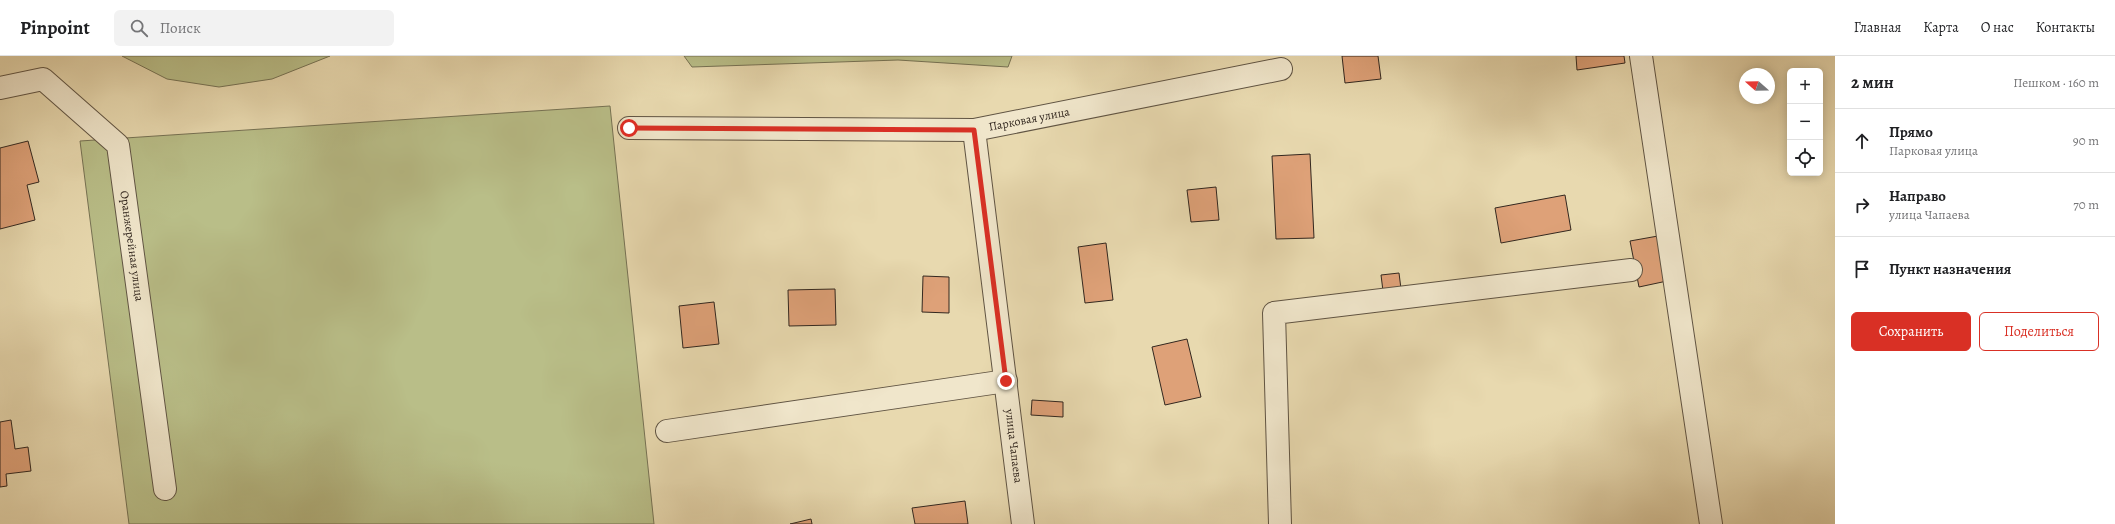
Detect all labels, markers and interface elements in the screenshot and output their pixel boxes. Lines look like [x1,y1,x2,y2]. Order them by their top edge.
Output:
search box [114,10,394,46]
text: Pinpoint [20,15,90,41]
icon: search [128,17,150,39]
text: Поиск [160,18,201,38]
text: Главная [1854,18,1901,37]
text: Карта [1923,18,1959,37]
text: О нас [1981,18,2014,37]
text: Контакты [2036,18,2095,37]
north arrow [1739,68,1775,104]
map controls [1787,68,1823,176]
button: + [1787,68,1823,104]
text: 2 мин [1851,71,1894,94]
text: Пешком · 160 m [2013,74,2099,91]
street label: Парковая улица [987,103,1071,135]
button: − [1787,104,1823,140]
route start [620,119,638,137]
text: Прямо [1889,122,1933,142]
icon: ahead [1851,130,1873,152]
text: 90 m [2073,132,2099,149]
button: locate [1787,140,1823,176]
text: Парковая улица [1889,142,1978,159]
text: Направо [1889,186,1946,206]
street label: Оранжерейная улица [116,190,148,303]
icon: right [1851,194,1873,216]
text: 70 m [2073,196,2099,213]
text: улица Чапаева [1889,206,1970,223]
icon: arrive [1851,258,1873,280]
text: Пункт назначения [1889,259,2011,279]
button: Сохранить [1851,312,1971,351]
button: Поделиться [1979,312,2099,351]
route end [997,372,1015,390]
street label: улица Чапаева [1001,407,1027,484]

